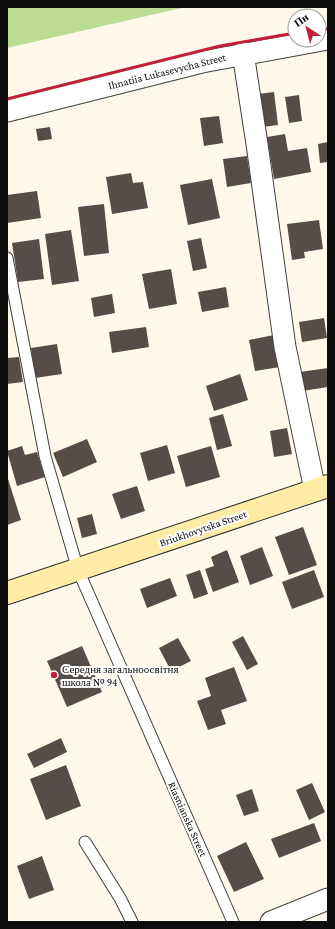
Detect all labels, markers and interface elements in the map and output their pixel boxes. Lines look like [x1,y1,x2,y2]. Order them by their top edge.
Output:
north arrow [287,8,327,48]
text: Пн [292,10,311,29]
street label: Ihnatiia Lukasevycha Street [107,50,228,92]
street label: Briukhovytska Street [158,507,249,550]
place label: Середня загальноосвітня школа № 94 [62,663,178,688]
marker: Середня загальноосвітня школа № 94 [49,670,59,680]
street label: Riasnianska Street [166,780,210,859]

